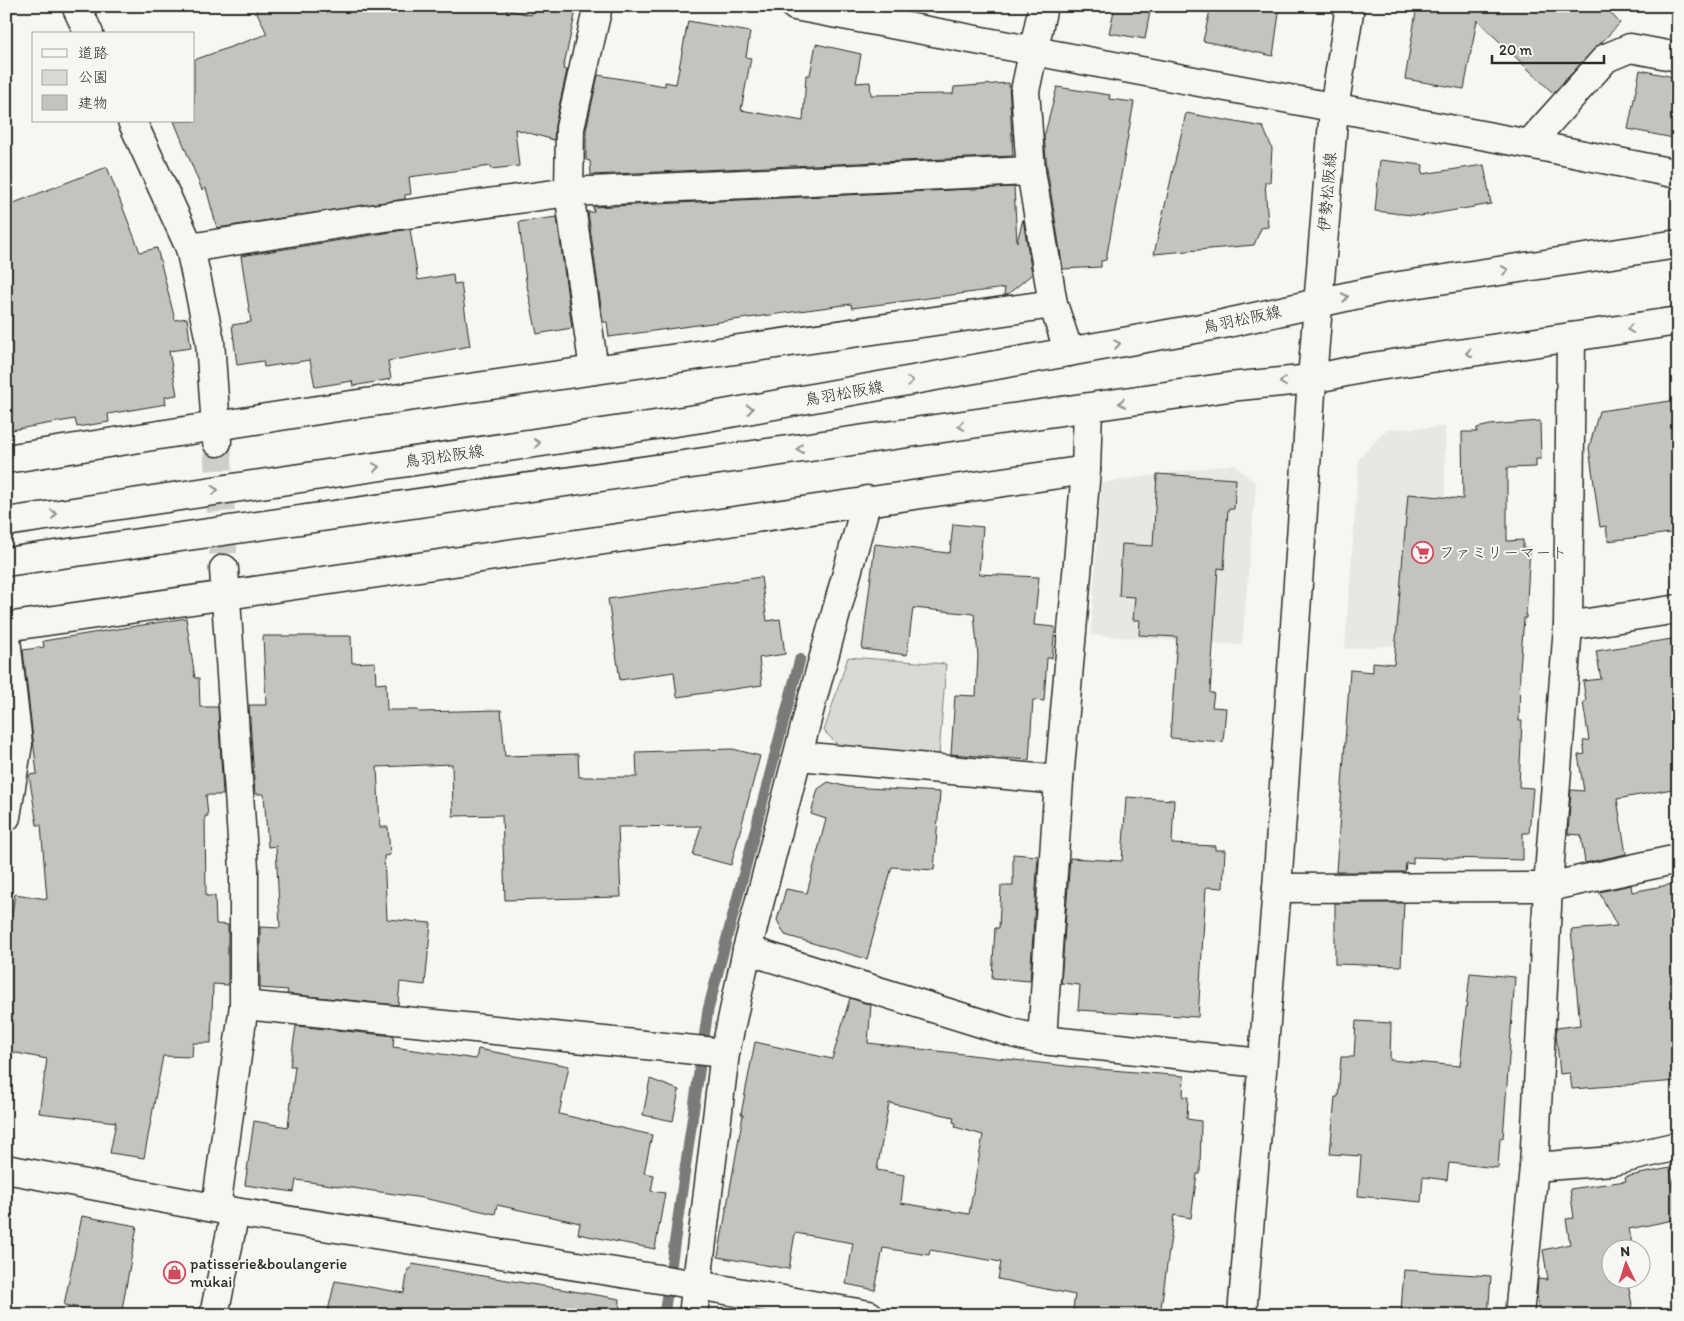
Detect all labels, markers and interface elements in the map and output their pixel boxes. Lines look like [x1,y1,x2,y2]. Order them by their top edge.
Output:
legend [32,32,195,122]
scale bar [1492,32,1604,64]
text: 20 m [1499,41,1533,59]
text: 道路 [78,44,108,62]
text: 公園 [78,68,108,86]
text: 建物 [78,94,108,112]
street label: 伊勢松阪線 [1314,151,1340,233]
one-way arrow [1501,265,1509,275]
one-way arrow [1340,292,1349,303]
street label: 鳥羽松阪線 [1201,301,1283,337]
one-way arrow [1625,323,1634,333]
one-way arrow [1113,339,1122,349]
one-way arrow [1464,347,1473,357]
one-way arrow [905,376,914,386]
one-way arrow [1279,376,1287,387]
street label: 鳥羽松阪線 [803,377,885,409]
one-way arrow [1117,397,1125,408]
one-way arrow [745,405,754,415]
one-way arrow [957,420,965,431]
one-way arrow [532,438,541,448]
street label: 鳥羽松阪線 [403,441,485,471]
one-way arrow [796,443,804,454]
one-way arrow [372,462,380,472]
one-way arrow [211,486,220,496]
one-way arrow [50,510,59,520]
supermarket icon: ファミリーマート [1411,540,1435,564]
place label: ファミリーマート [1439,543,1567,562]
north arrow [1602,1238,1652,1288]
text: N [1620,1243,1630,1260]
place label: patisserie&boulangerie mukai [190,1254,347,1291]
shop icon: patisserie&boulangerie mukai [162,1260,186,1284]

